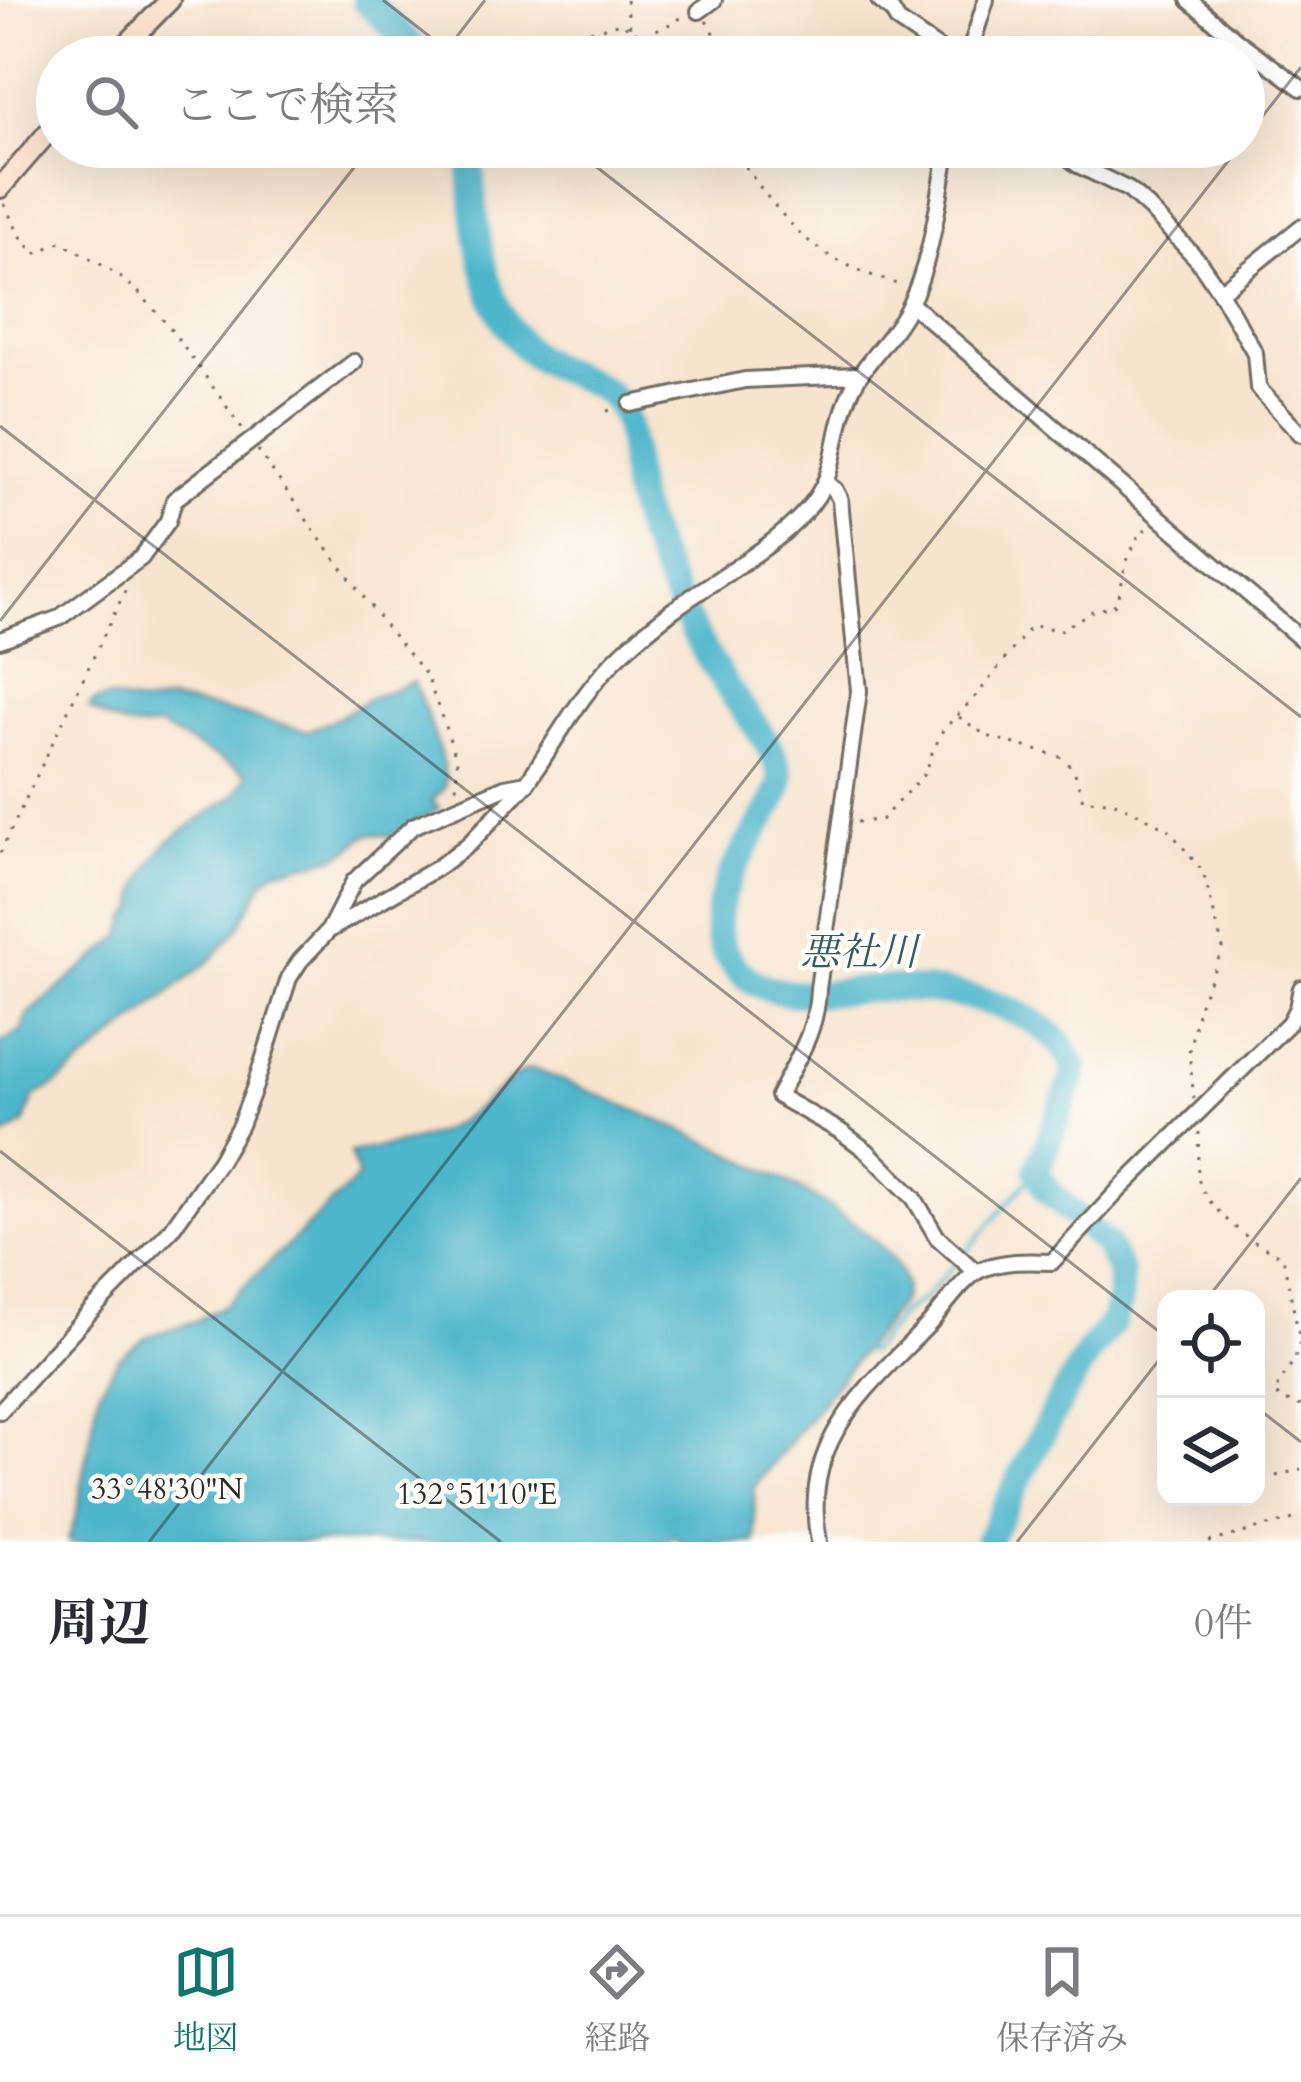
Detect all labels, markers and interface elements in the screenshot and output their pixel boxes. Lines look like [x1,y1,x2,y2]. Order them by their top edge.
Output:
search box [36,36,1265,168]
icon: search [78,69,144,135]
text: ここで検索 [174,75,399,136]
water label: 悪社川 [800,926,921,979]
map controls [1157,1290,1265,1506]
button: locate [1157,1290,1265,1398]
button: layers [1157,1398,1265,1506]
text: 33°48'30"N [91,1469,243,1510]
text: 132°51'10"E [397,1474,557,1515]
text: 周辺 [48,1589,150,1659]
text: 0件 [1194,1597,1253,1650]
tab: 地図 [173,1939,239,2061]
tab: 経路 [584,1939,650,2061]
tab: 保存済み [996,1939,1128,2061]

